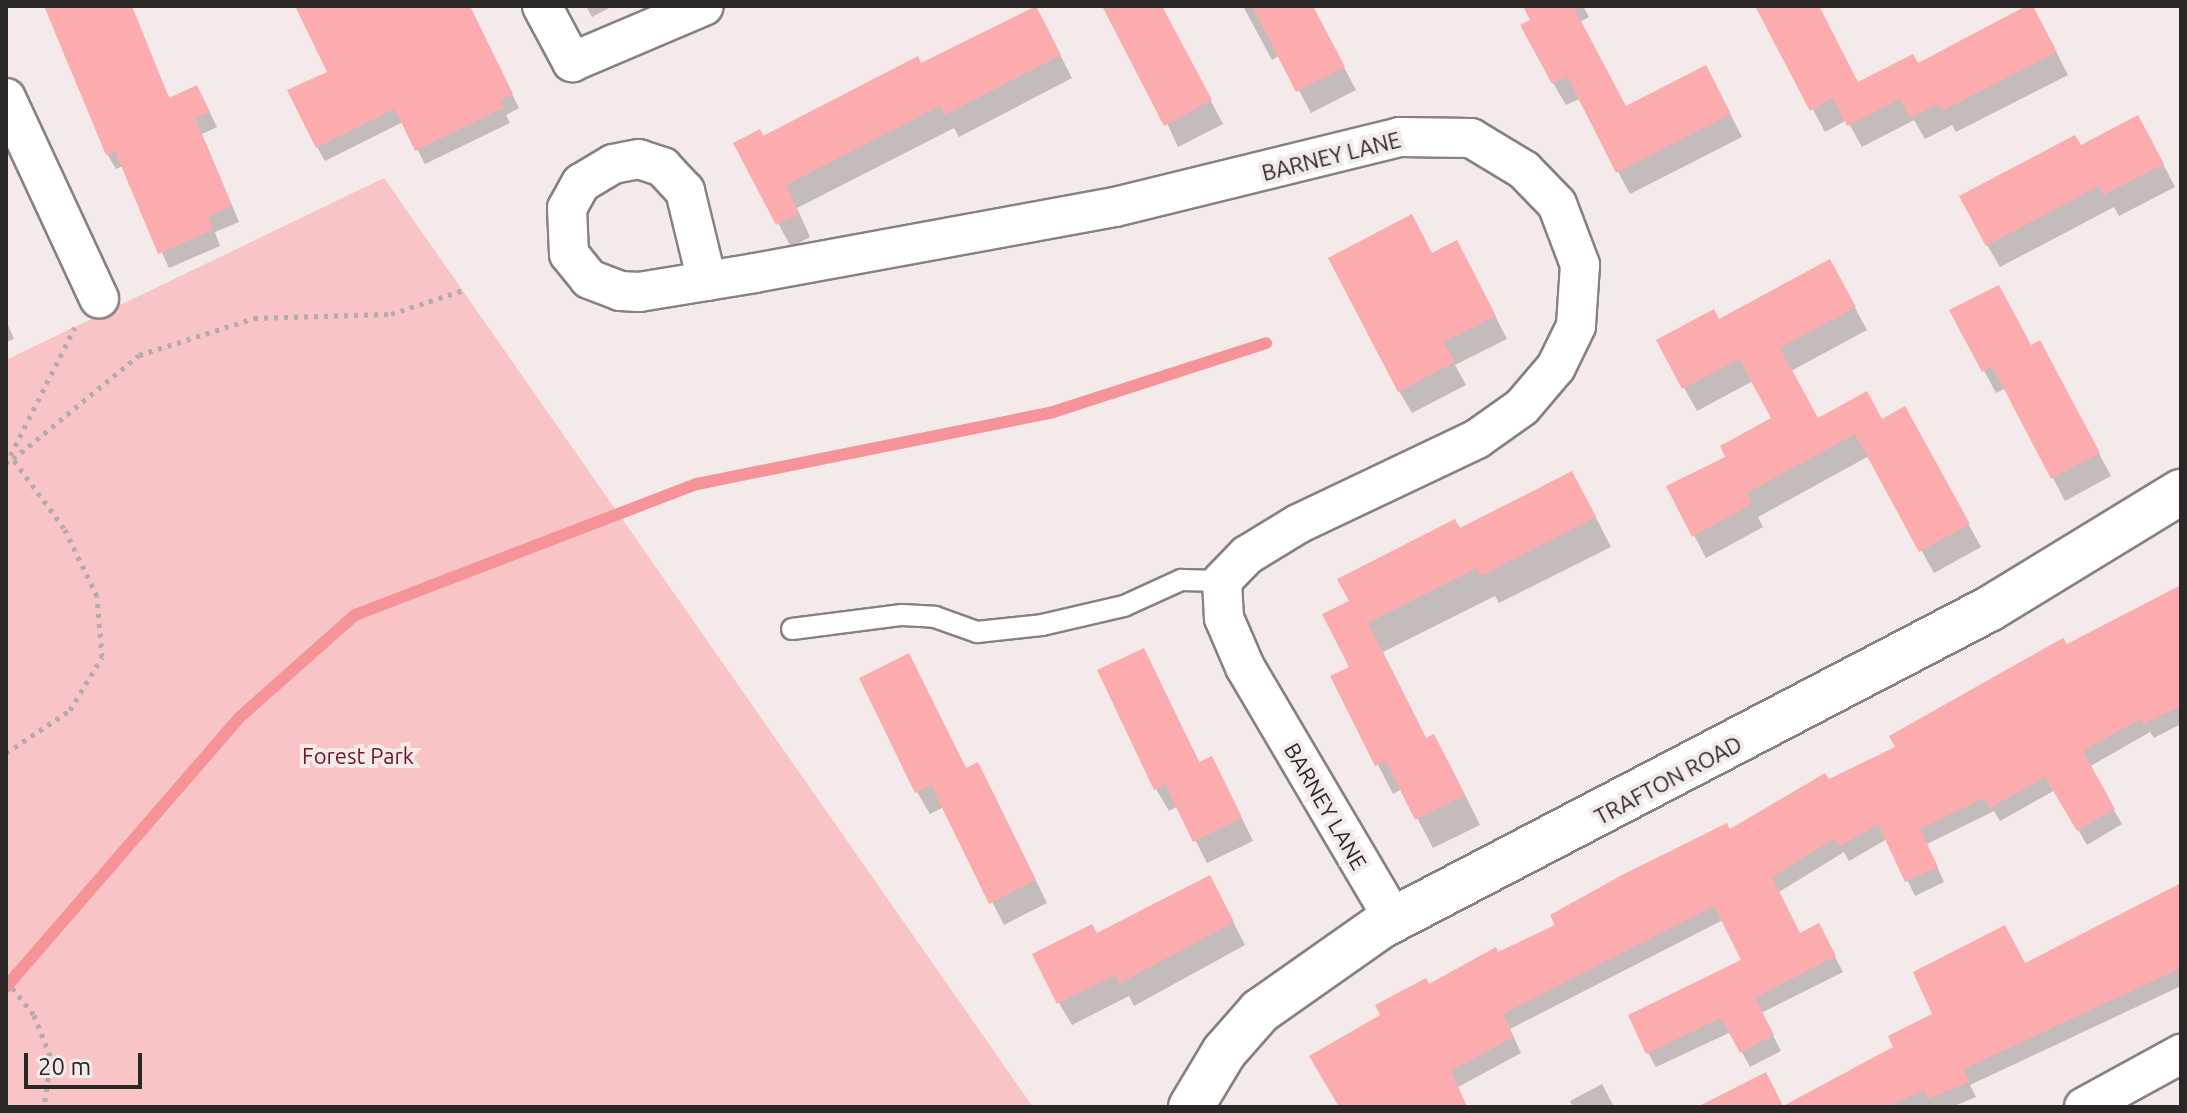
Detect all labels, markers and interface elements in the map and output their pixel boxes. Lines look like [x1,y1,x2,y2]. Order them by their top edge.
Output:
street label: BARNEY LANE [1259,126,1403,186]
street label: TRAFTON ROAD [1590,730,1746,830]
street label: BARNEY LANE [1279,738,1373,874]
park label: Forest Park [302,743,414,769]
scale bar [28,1037,146,1087]
text: 20 m [38,1053,91,1080]

